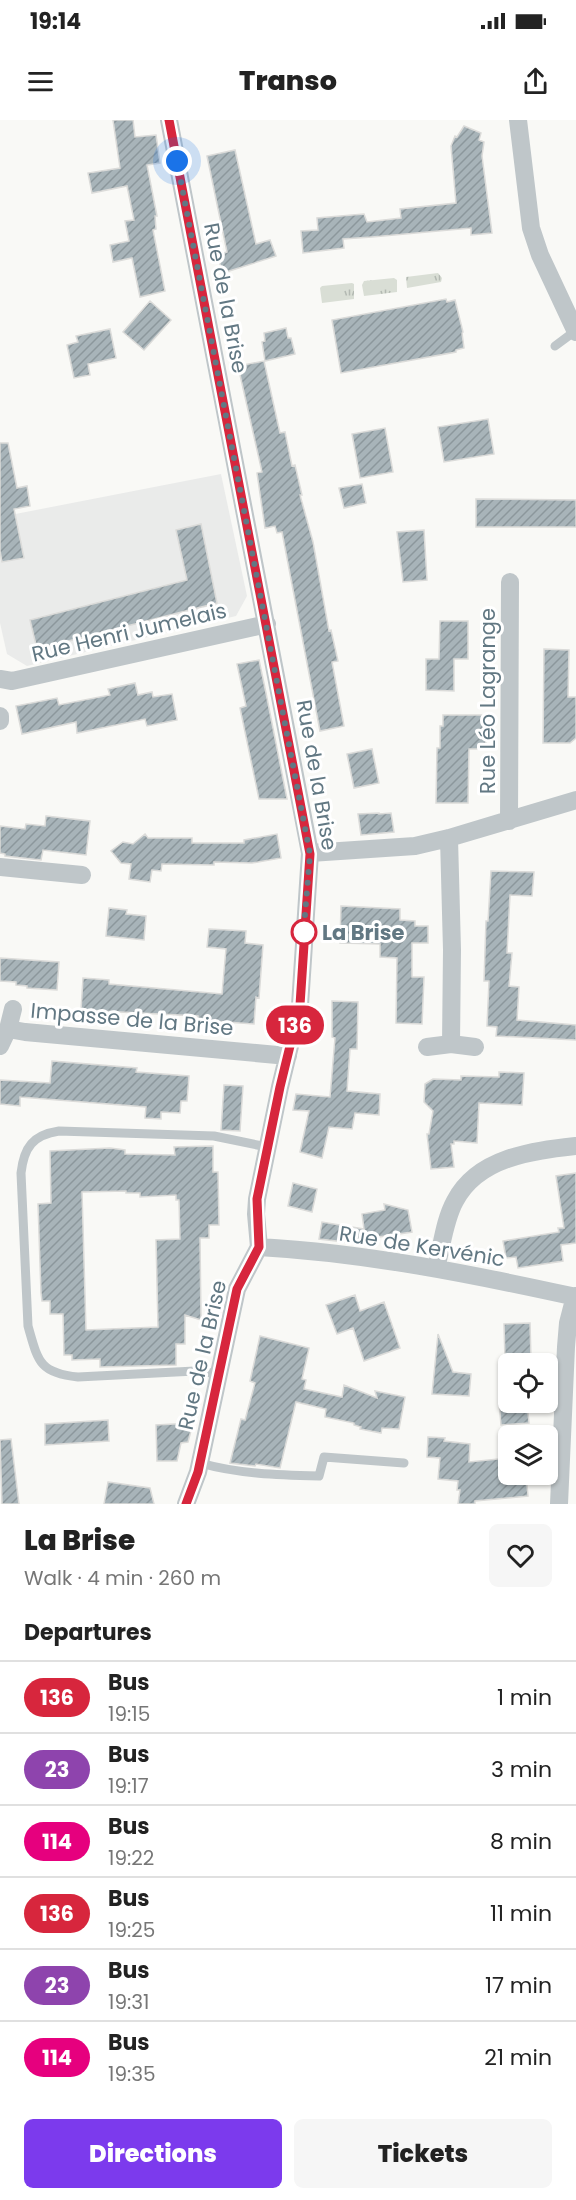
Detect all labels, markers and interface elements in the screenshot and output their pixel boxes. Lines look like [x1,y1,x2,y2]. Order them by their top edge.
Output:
text: 19:14 [30,6,81,37]
text: Transo [239,62,337,99]
icon: menu [24,65,57,98]
icon: share [519,65,552,98]
your location [162,146,192,176]
street label: Rue de la Brise [197,220,255,376]
street label: Rue Henri Jumelais [29,595,229,669]
street label: Rue Léo Lagrange [473,608,502,794]
street label: Rue de la Brise [289,697,345,853]
place label: La Brise [322,918,404,947]
marker: La Brise [291,919,317,945]
street label: Impasse de la Brise [29,996,235,1042]
line badge: 136 [260,1006,330,1044]
text: 136 [278,1011,312,1040]
street label: Rue de Kervénic [337,1219,507,1273]
street label: Rue de la Brise [171,1277,233,1433]
map controls [498,1353,558,1485]
button: locate [498,1353,558,1413]
button: layers [498,1425,558,1485]
text: La Brise [24,1521,135,1560]
button: heart [489,1524,552,1587]
text: Walk · 4 min · 260 m [24,1564,221,1592]
text: Departures [24,1617,152,1648]
text: Bus [108,1667,150,1698]
text: 1 min [497,1682,552,1713]
text: 136 [40,1683,74,1712]
text: 19:15 [108,1700,150,1728]
text: Bus [108,1739,150,1770]
text: 3 min [491,1754,552,1785]
text: 23 [45,1755,69,1784]
text: 19:17 [108,1772,149,1800]
text: Bus [108,1811,150,1842]
text: 8 min [490,1826,552,1857]
text: 114 [42,1827,72,1856]
text: 19:22 [108,1844,154,1872]
text: Bus [108,1883,150,1914]
text: 11 min [490,1898,552,1929]
text: 136 [40,1899,74,1928]
text: 19:25 [108,1916,155,1944]
text: Bus [108,1955,150,1986]
text: 17 min [485,1970,552,2001]
text: 23 [45,1971,69,2000]
text: 19:31 [108,1988,149,2016]
text: Bus [108,2027,150,2058]
text: 21 min [484,2042,552,2073]
text: 114 [42,2043,72,2072]
text: 19:35 [108,2060,156,2088]
button: Directions [24,2119,282,2188]
button: Tickets [294,2119,552,2188]

